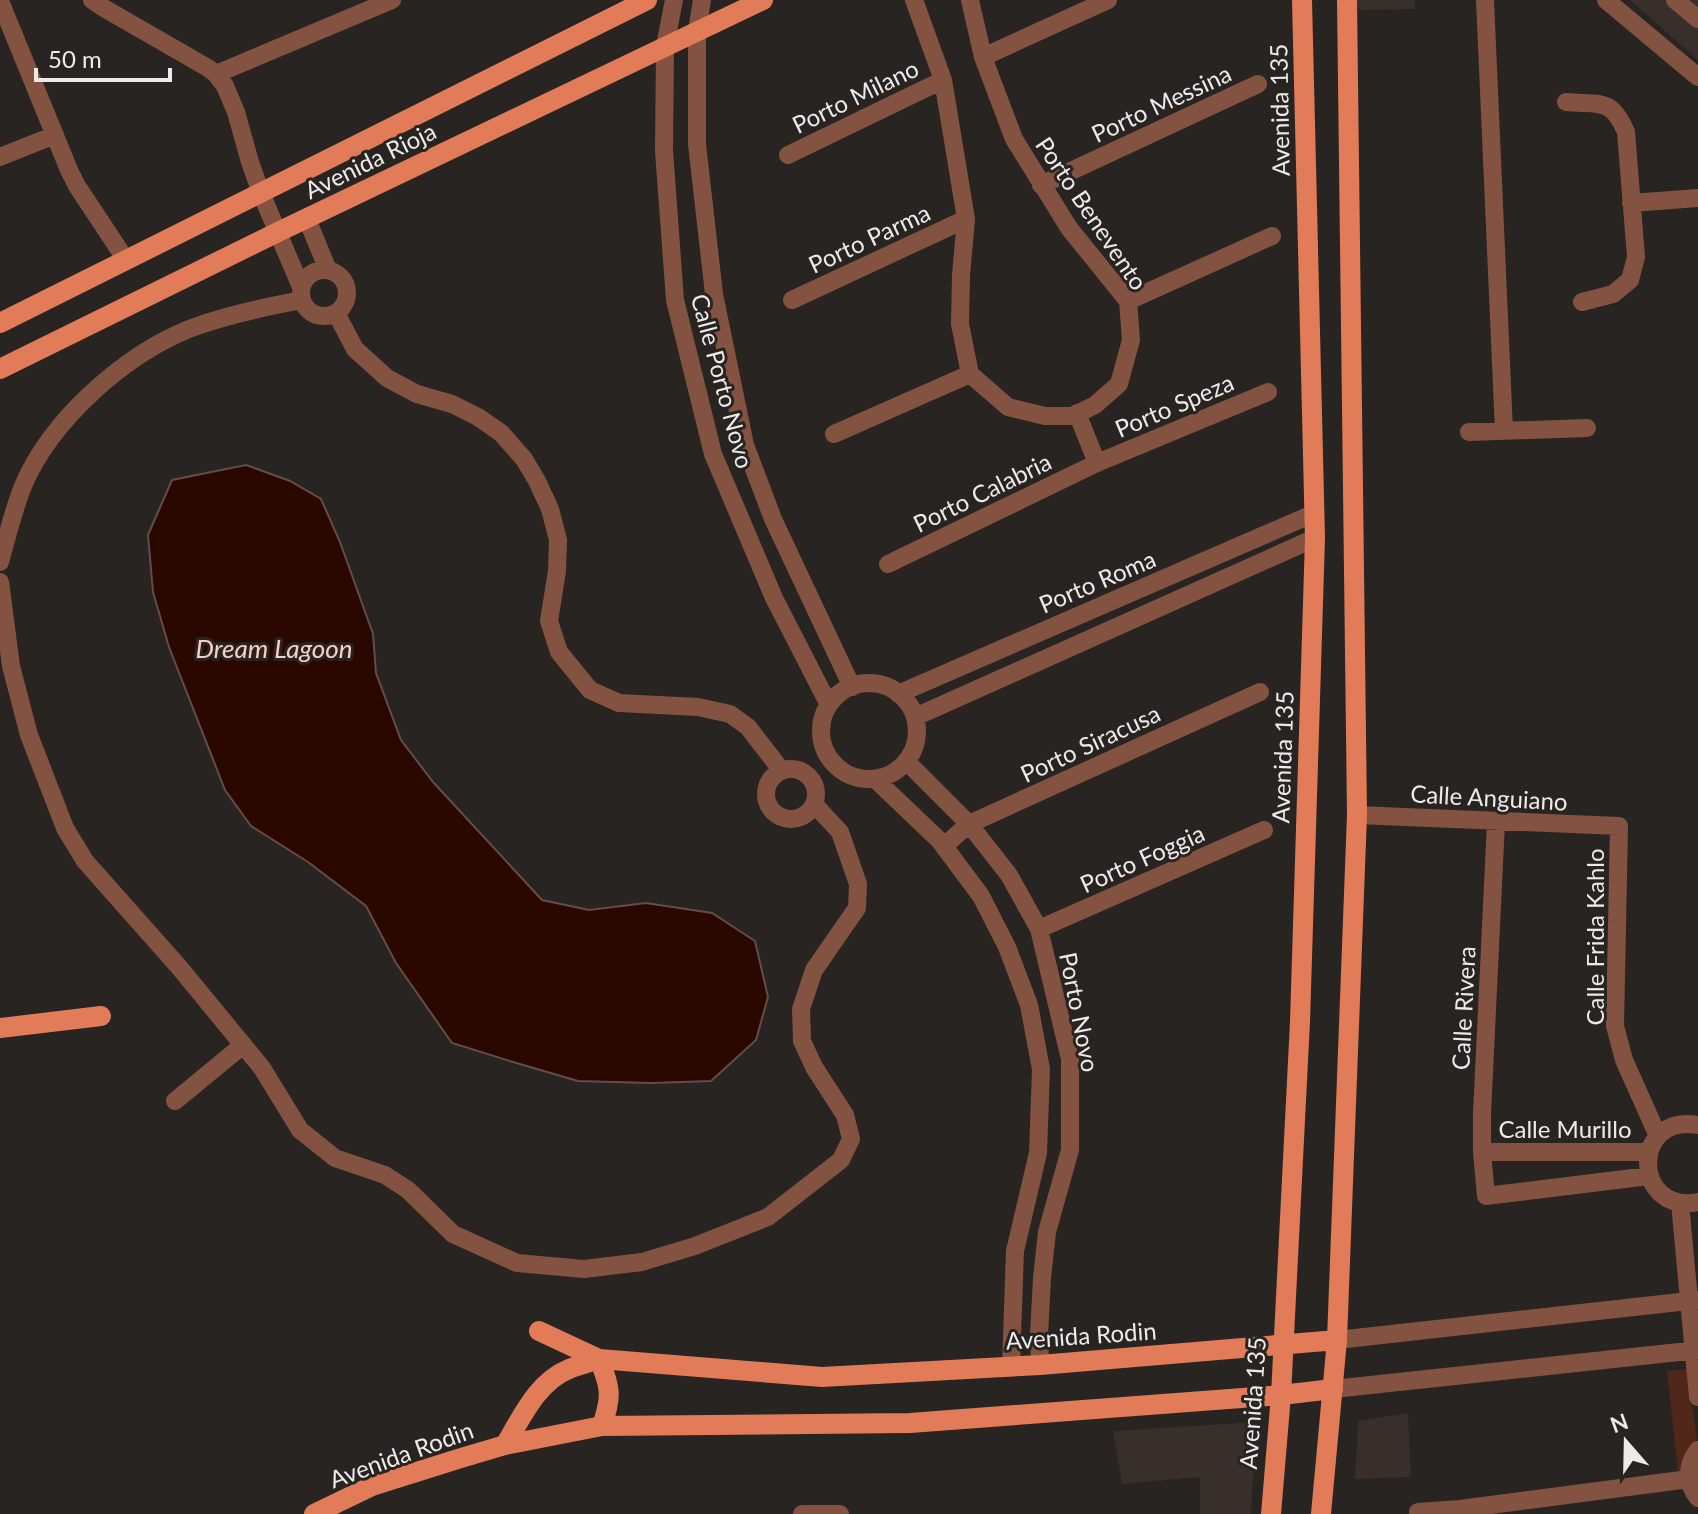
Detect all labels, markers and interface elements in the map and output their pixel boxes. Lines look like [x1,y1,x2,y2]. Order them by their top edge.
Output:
scale bar [36,32,170,82]
text: 50 m [48,44,102,73]
street label: Avenida 135 [1263,44,1295,176]
street label: Porto Milano [787,53,923,139]
street label: Porto Messina [1087,58,1235,148]
street label: Avenida Rioja [300,116,440,204]
street label: Porto Benevento [1030,131,1154,295]
street label: Porto Parma [804,197,934,279]
street label: Calle Porto Novo [686,291,760,471]
street label: Porto Speza [1110,367,1238,443]
street label: Porto Calabria [908,446,1056,538]
street label: Porto Roma [1034,543,1160,619]
water label: Dream Lagoon [195,632,353,664]
street label: Avenida 135 [1265,690,1299,824]
street label: Porto Siracusa [1016,698,1164,788]
street label: Calle Anguiano [1410,778,1568,816]
street label: Porto Foggia [1075,818,1209,898]
street label: Calle Frida Kahlo [1580,848,1609,1026]
street label: Calle Rivera [1445,945,1481,1071]
street label: Porto Novo [1054,950,1106,1074]
street label: Calle Murillo [1499,1114,1632,1143]
street label: Avenida Rodin [1005,1315,1157,1355]
street label: Avenida 135 [1233,1336,1271,1470]
north arrow [1586,1402,1666,1482]
text: N [1606,1407,1632,1438]
street label: Avenida Rodin [325,1415,477,1493]

